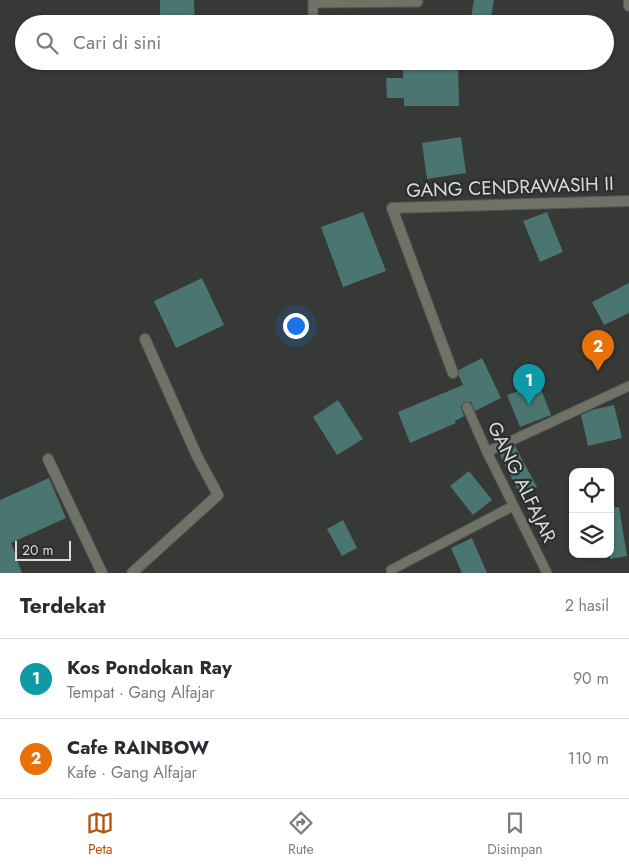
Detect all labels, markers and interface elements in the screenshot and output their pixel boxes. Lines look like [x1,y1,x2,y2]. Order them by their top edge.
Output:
search box [15,15,614,70]
icon: search [33,29,61,57]
text: Cari di sini [73,29,161,56]
street label: GANG CENDRAWASIH II [406,170,614,204]
your location [283,313,309,339]
pin: 2 [582,330,614,371]
pin: 1 [513,364,545,405]
street label: GANG ALFAJAR [481,417,563,547]
map controls [569,468,614,558]
button: locate [569,468,614,513]
button: layers [569,513,614,558]
scale bar [15,538,71,561]
text: 20 m [22,540,54,560]
text: Terdekat [20,591,105,621]
text: 2 hasil [565,594,609,617]
text: Kos Pondokan Ray [67,654,232,681]
text: 1 [32,667,40,690]
text: 90 m [573,667,609,690]
text: Tempat · Gang Alfajar [67,681,215,704]
text: Cafe RAINBOW [67,734,209,761]
text: 2 [31,747,41,770]
text: 110 m [568,747,609,770]
text: Kafe · Gang Alfajar [67,761,197,784]
tab: Peta [86,809,114,859]
tab: Rute [287,809,315,859]
tab: Disimpan [487,809,543,859]

